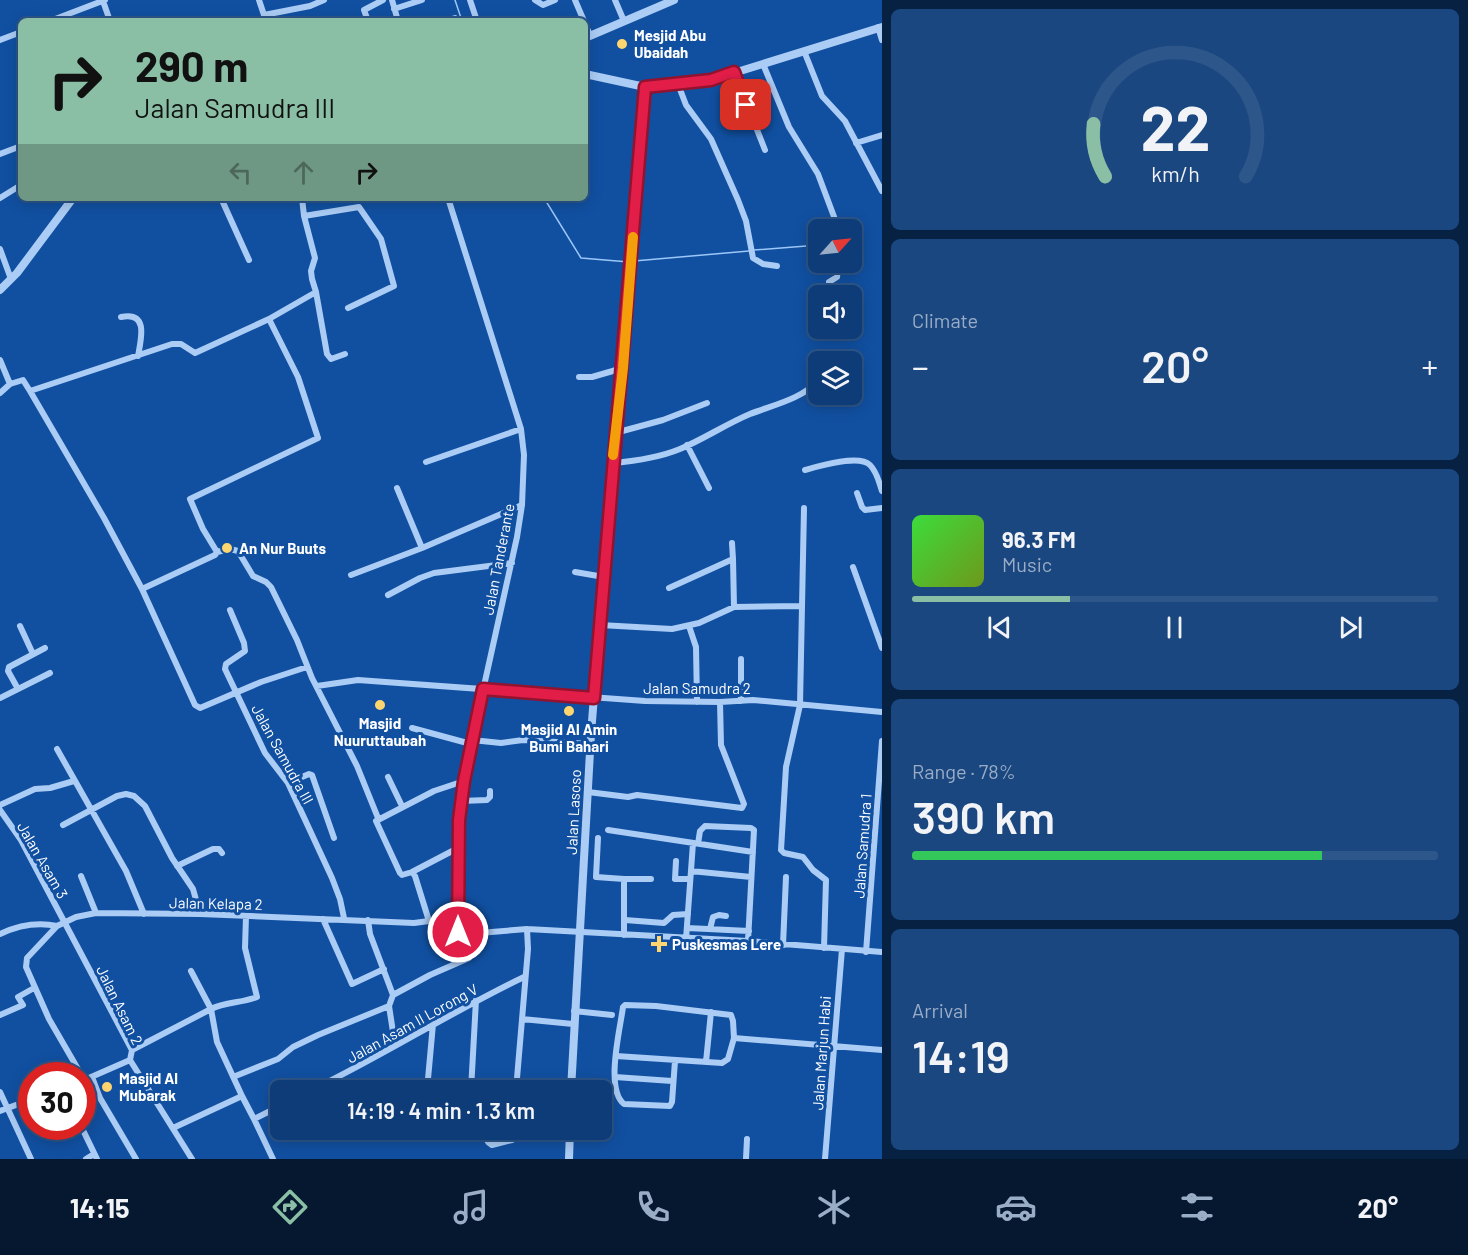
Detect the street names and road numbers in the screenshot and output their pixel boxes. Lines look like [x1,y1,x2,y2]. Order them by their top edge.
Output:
street label: Jalan Tanderante [478,502,518,616]
street label: Jalan Samudra 2 [643,679,751,697]
street label: Jalan Samudra III [248,701,318,807]
street label: Jalan Lasoso [562,769,584,855]
street label: Jalan Samudra 1 [849,793,875,899]
street label: Jalan Asam 3 [14,818,72,902]
street label: Jalan Kelapa 2 [169,893,263,913]
street label: Jalan Asam 2 [93,962,147,1048]
street label: Jalan Asam II Lorong V [343,979,481,1066]
street label: Jalan Marjun Habi [808,995,834,1111]

